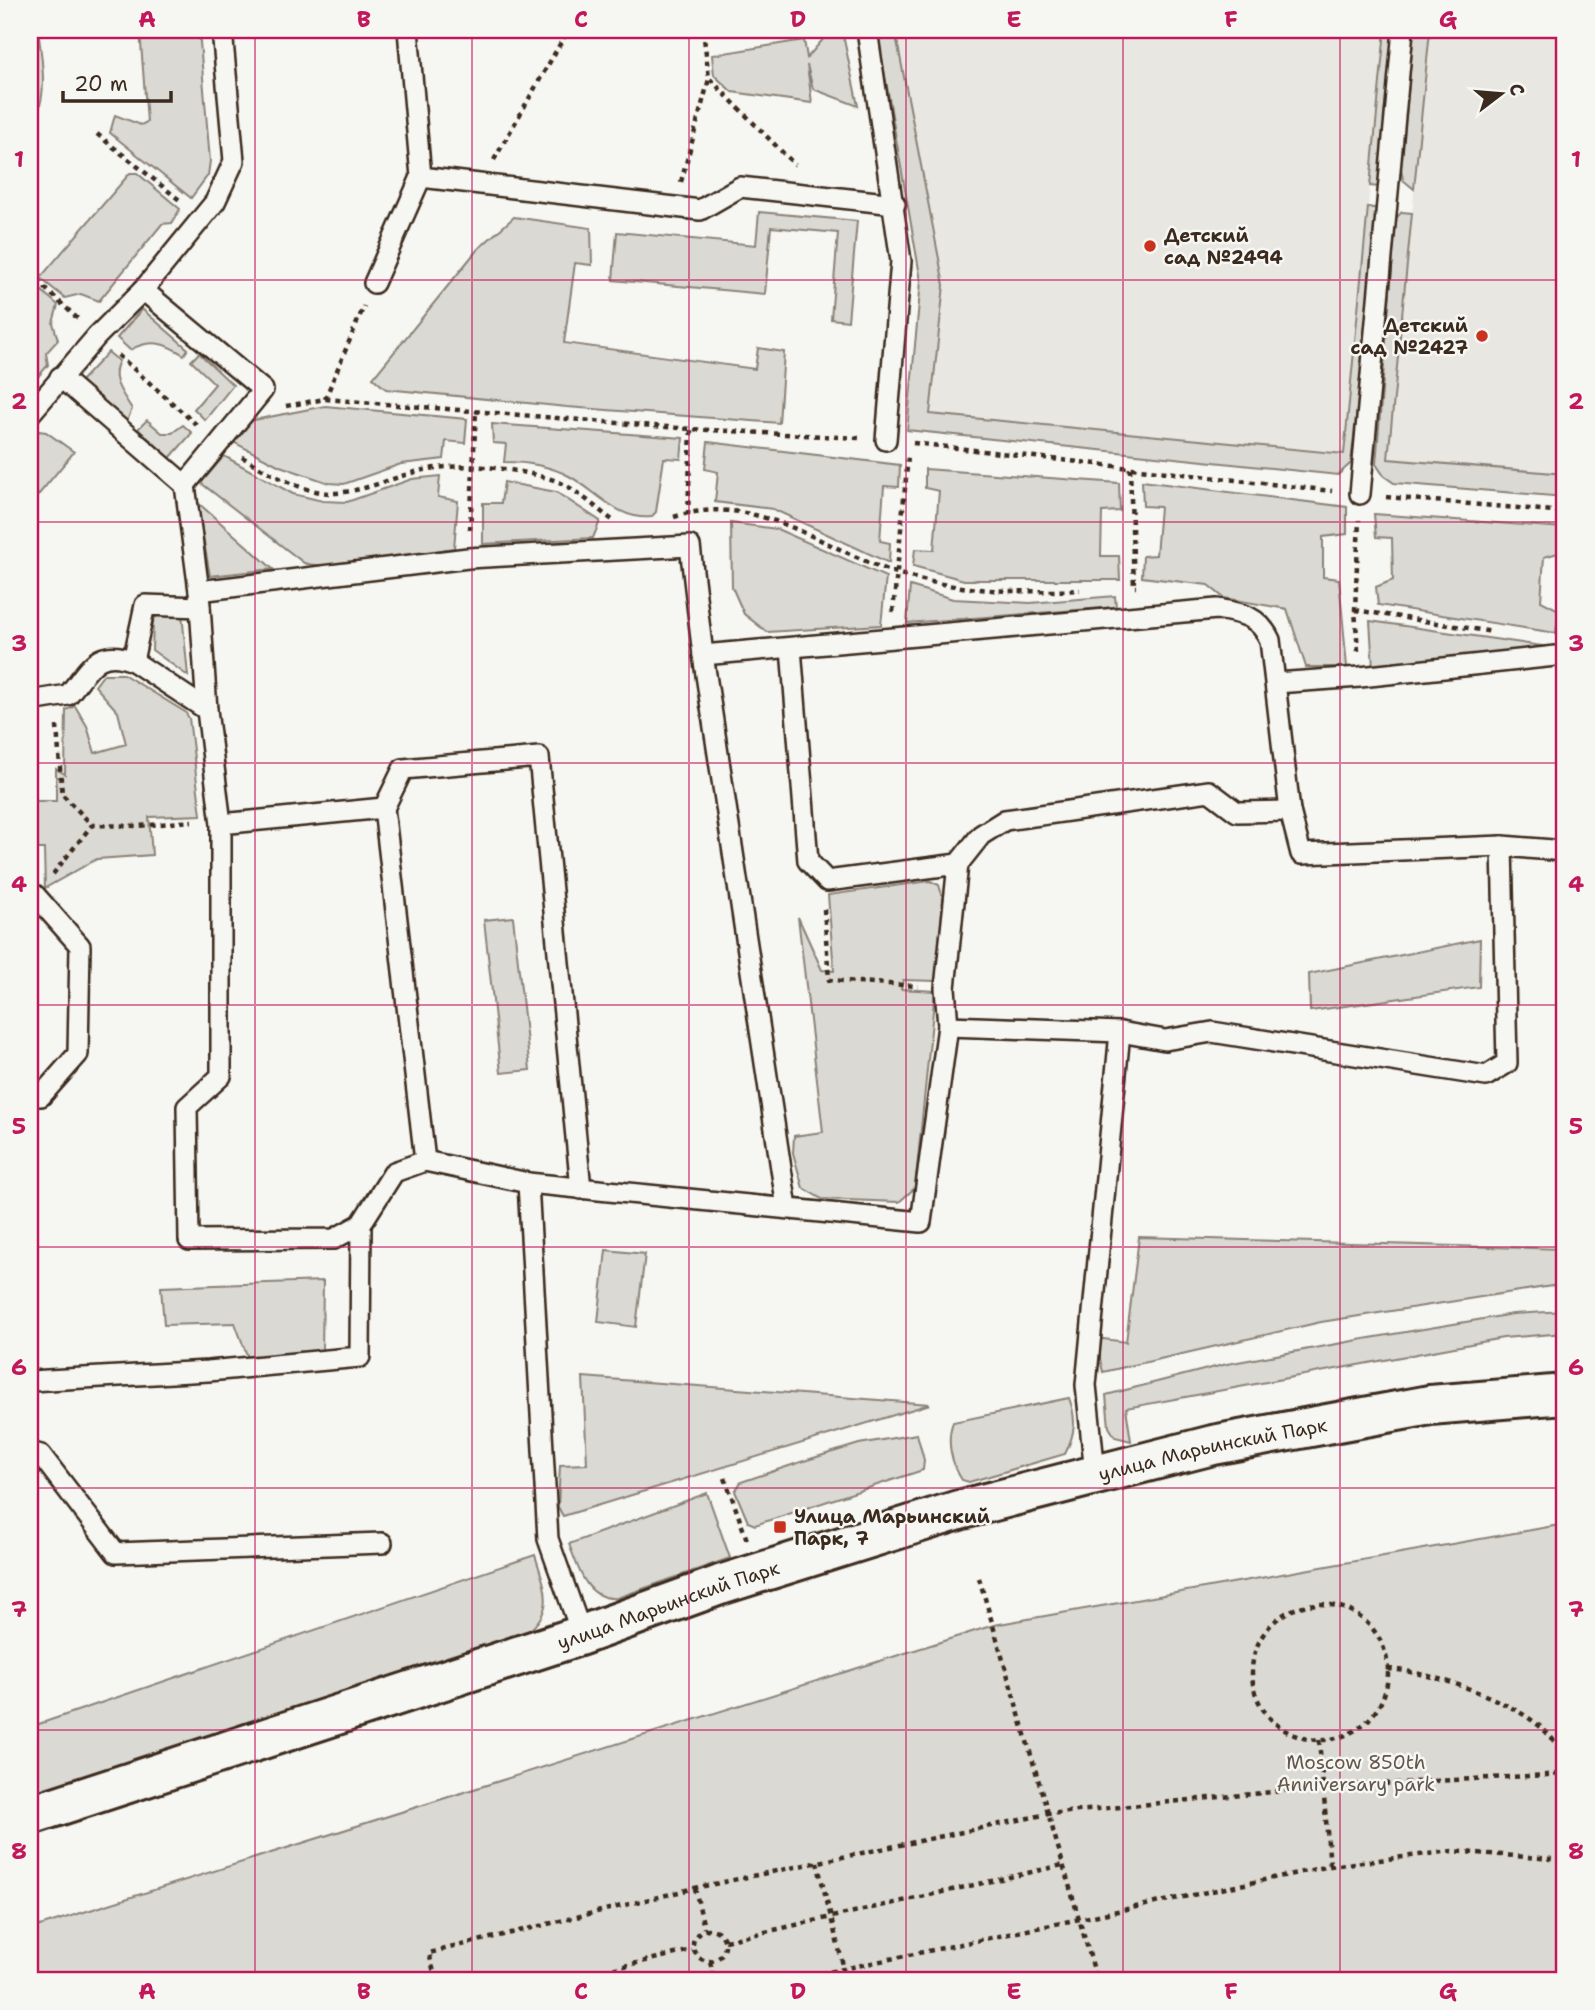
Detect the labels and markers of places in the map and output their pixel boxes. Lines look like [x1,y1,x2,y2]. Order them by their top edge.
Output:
place label: Детский сад №2494 [1164,223,1283,270]
marker: Детский сад №2494 [1142,238,1158,254]
place label: Детский сад №2427 [1351,313,1468,360]
marker: Детский сад №2427 [1474,328,1490,344]
place label: Улица Марьинский Парк, 7 [794,1504,990,1551]
marker: Улица Марьинский Парк, 7 [772,1519,788,1535]

